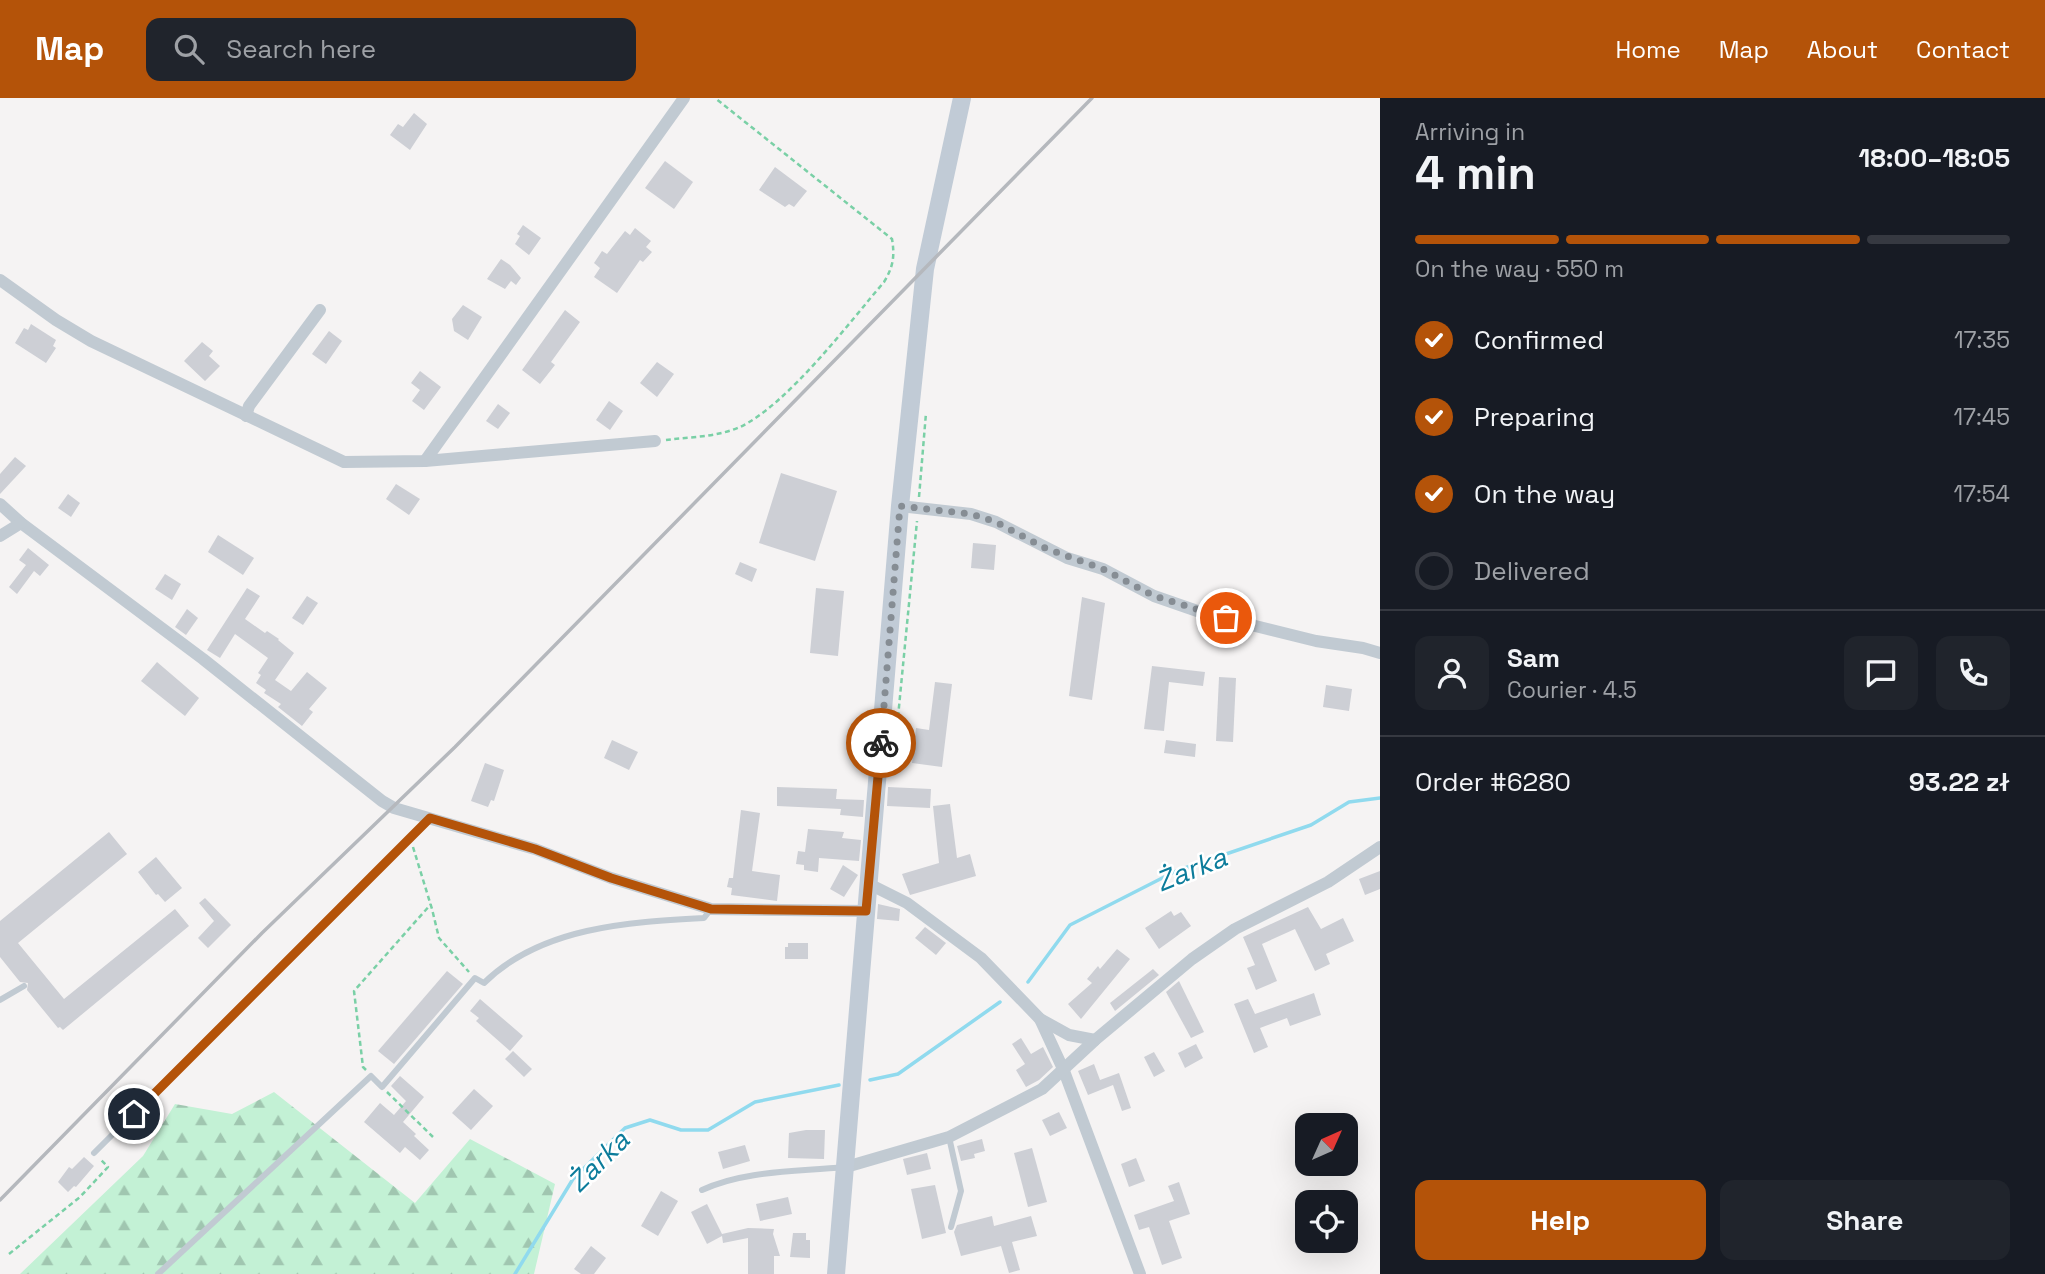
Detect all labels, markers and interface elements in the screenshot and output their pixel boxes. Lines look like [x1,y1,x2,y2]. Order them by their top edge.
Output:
search box [146,18,636,81]
text: Map [35,28,104,70]
icon: search [170,30,208,68]
text: Search here [226,32,376,66]
text: Home [1615,34,1681,65]
text: Map [1719,34,1769,65]
text: About [1807,34,1878,65]
text: Contact [1916,34,2010,65]
text: Arriving in [1415,117,1525,147]
text: 18:00–18:05 [1858,141,2010,175]
text: 4 min [1415,144,1536,202]
text: On the way · 550 m [1415,254,1624,284]
icon: check [1415,321,1453,359]
text: Confirmed [1474,323,1604,357]
text: 17:35 [1954,325,2010,355]
icon: check [1415,398,1453,436]
text: Preparing [1474,400,1595,434]
text: 17:45 [1953,402,2010,432]
icon: check [1415,475,1453,513]
text: On the way [1474,477,1615,511]
text: 17:54 [1953,479,2010,509]
text: Delivered [1474,554,1590,588]
pin [1196,588,1256,648]
icon: bag [1207,599,1245,637]
button: person [1415,636,1489,710]
button: chat [1844,636,1918,710]
button: phone [1936,636,2010,710]
text: Sam [1507,641,1560,675]
text: Courier · 4.5 [1507,675,1637,705]
courier [846,708,916,778]
icon: bike [862,724,900,762]
text: Order #6280 [1415,765,1571,799]
text: 93.22 zł [1909,765,2010,799]
water label: Żarka [1150,838,1233,899]
pin [104,1084,164,1144]
icon: home [115,1095,153,1133]
north arrow [1295,1113,1358,1176]
map controls [1295,1113,1358,1253]
water label: Żarka [559,1122,637,1200]
button: Help [1415,1180,1706,1260]
button: Share [1720,1180,2010,1260]
button: locate [1295,1190,1358,1253]

